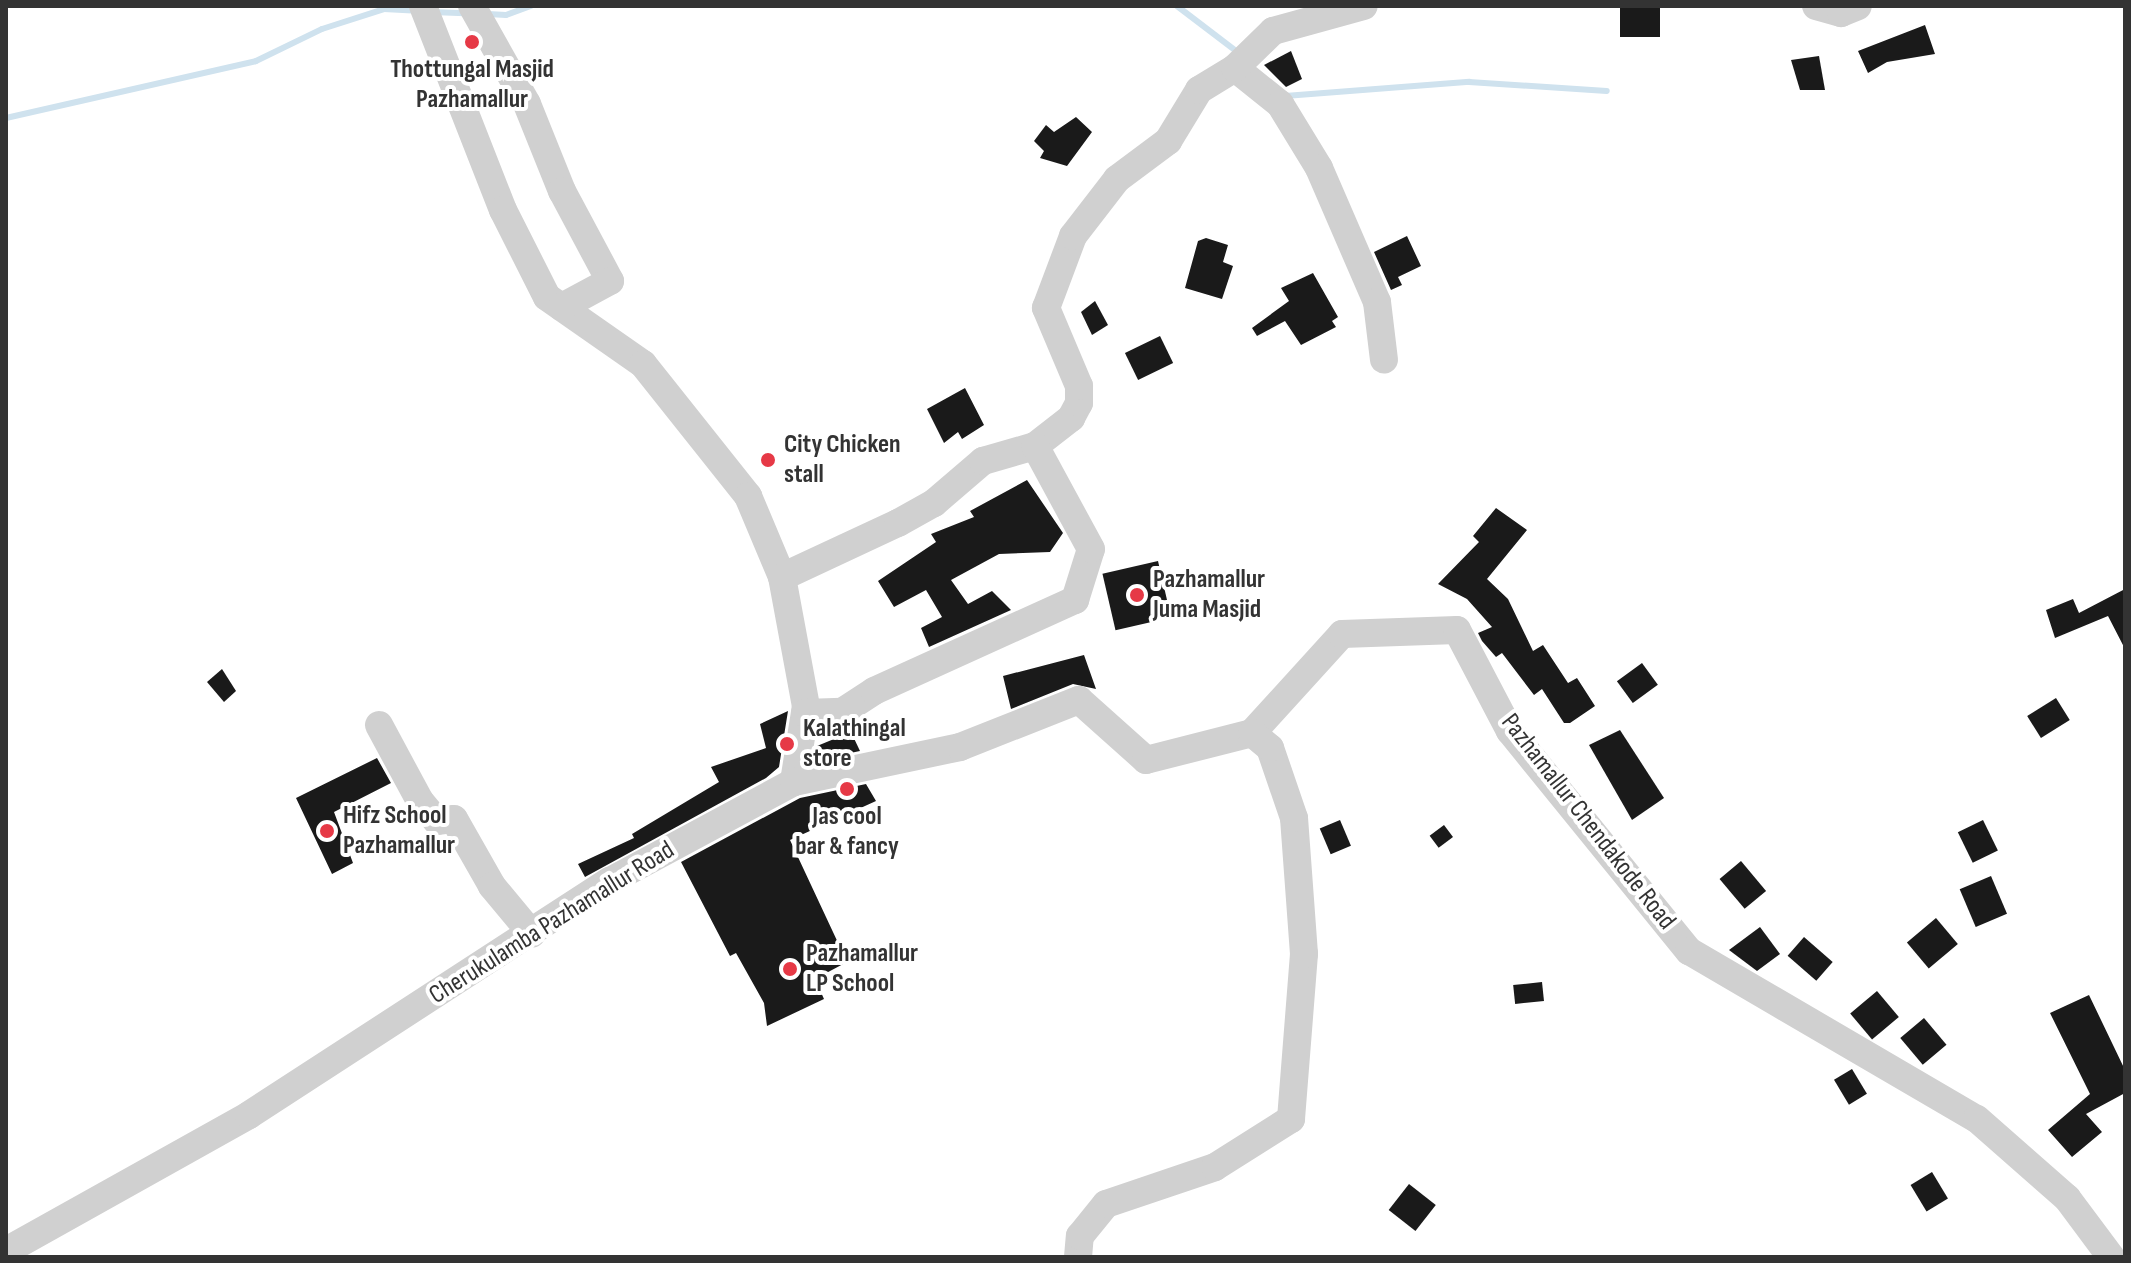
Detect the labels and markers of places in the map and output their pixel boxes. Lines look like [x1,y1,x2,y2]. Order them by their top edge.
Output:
marker: Thottungal Masjid Pazhamallur [463,33,481,51]
place label: Thottungal Masjid Pazhamallur [390,54,554,116]
place label: City Chicken stall [784,429,901,490]
marker: City Chicken stall [759,451,777,469]
place label: Pazhamallur Juma Masjid [1153,564,1265,626]
marker: Pazhamallur Juma Masjid [1128,586,1146,604]
place label: Kalathingal store [803,713,906,774]
marker: Kalathingal store [778,735,796,753]
marker: Jas cool bar & fancy [838,780,856,798]
place label: Hifz School Pazhamallur [343,800,455,862]
place label: Jas cool bar & fancy [795,801,899,862]
marker: Hifz School Pazhamallur [318,822,336,840]
place label: Pazhamallur LP School [806,938,918,1000]
marker: Pazhamallur LP School [781,960,799,978]

